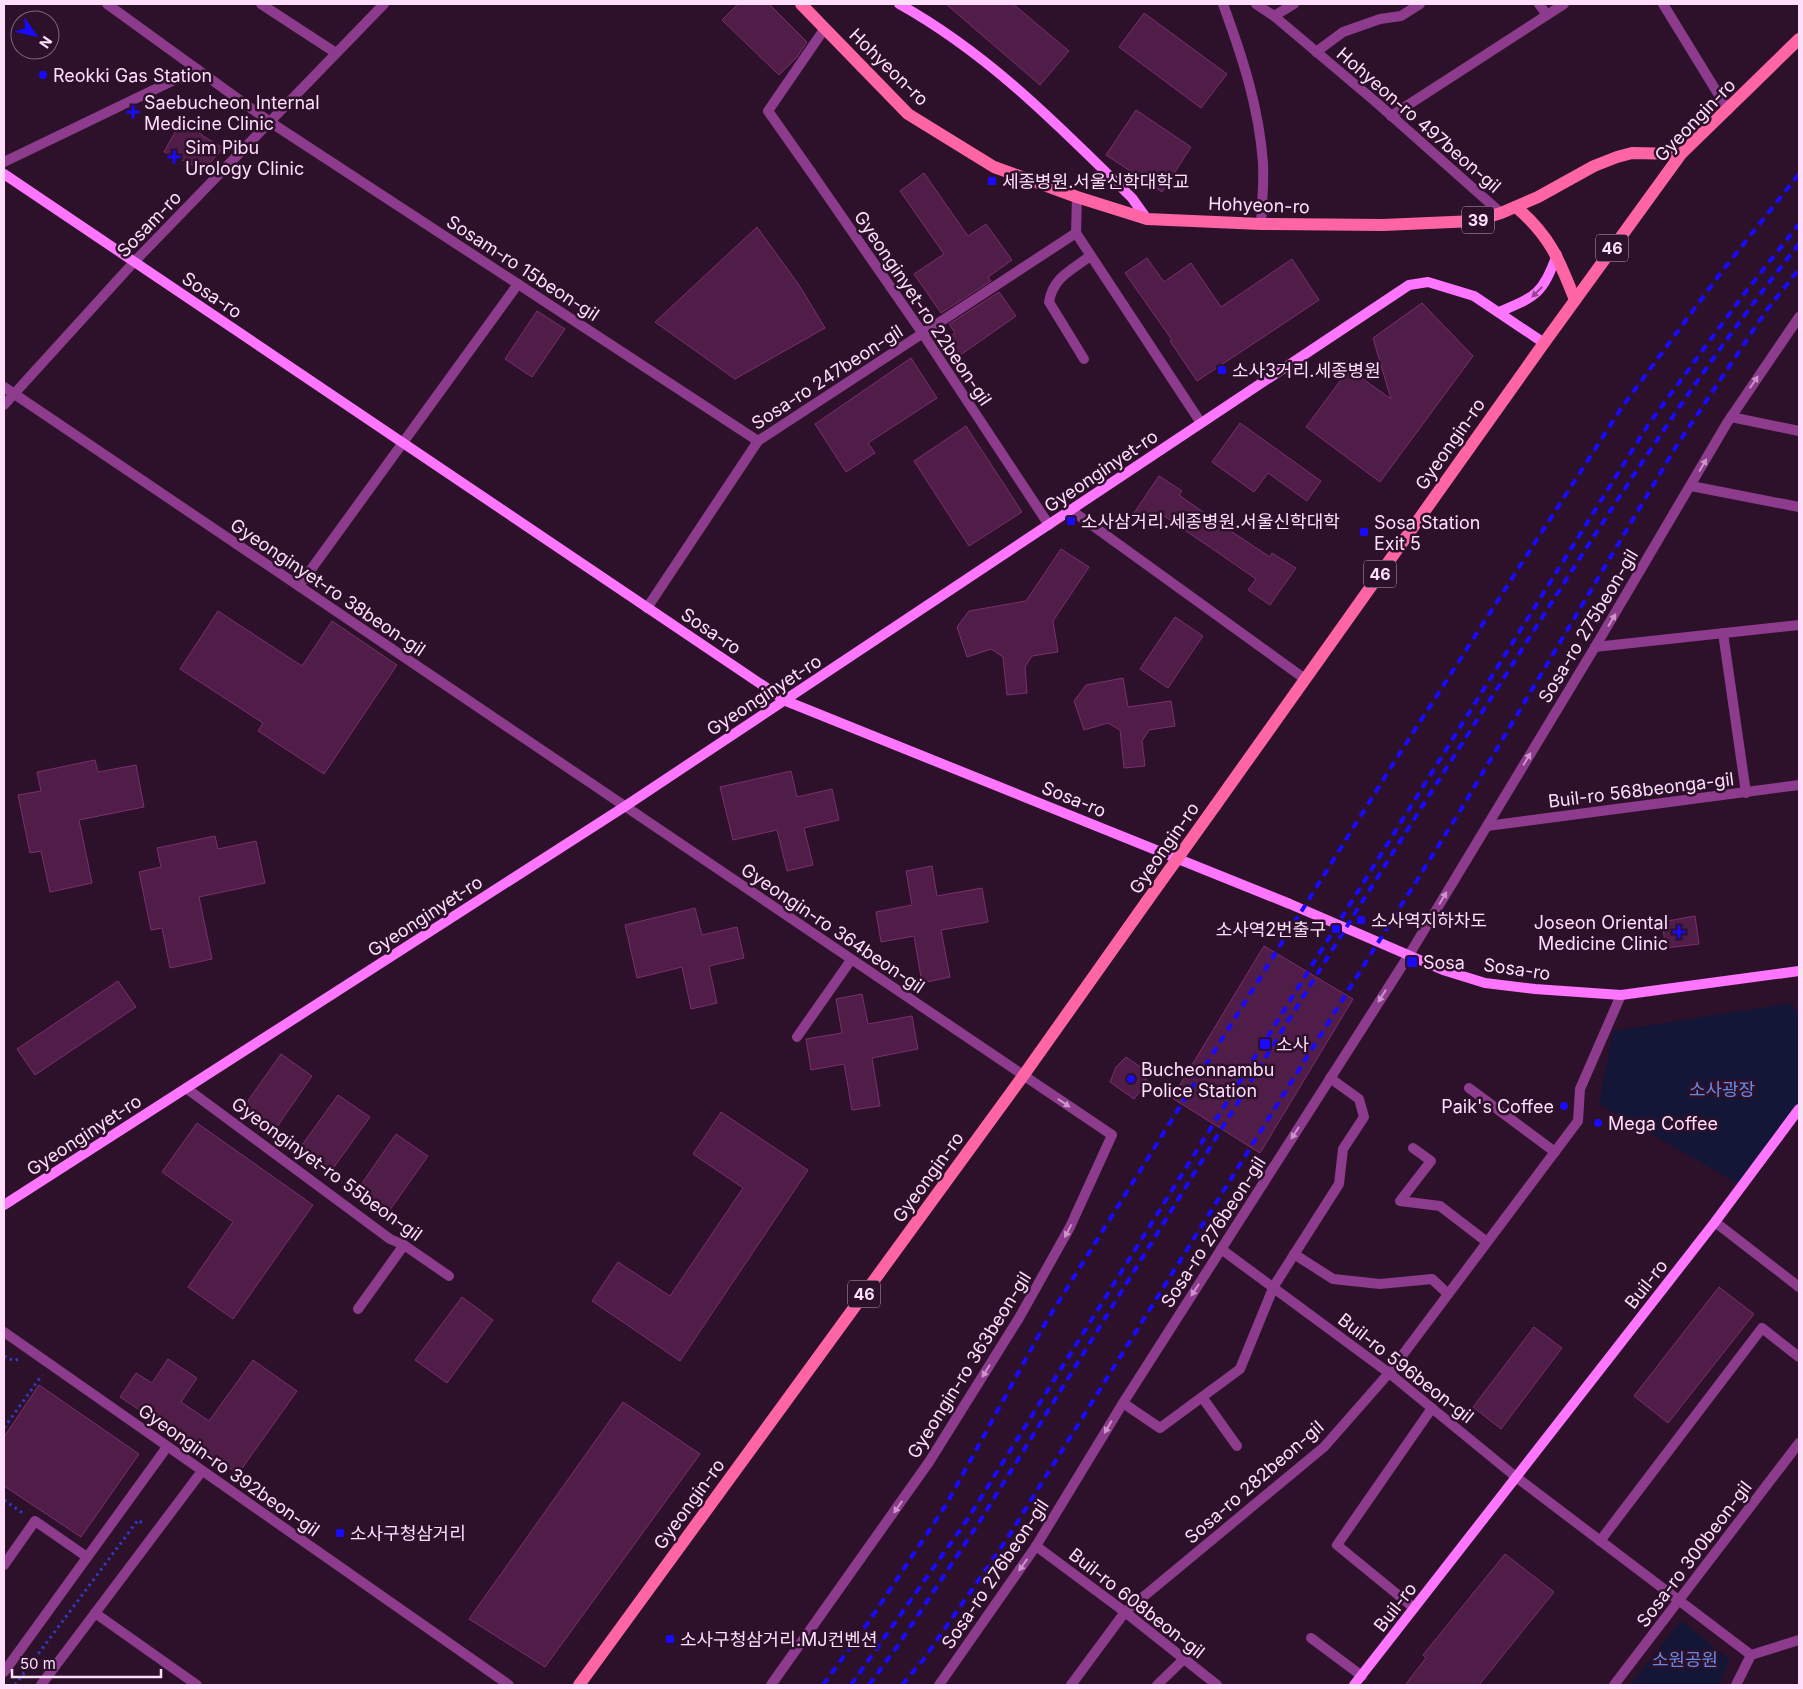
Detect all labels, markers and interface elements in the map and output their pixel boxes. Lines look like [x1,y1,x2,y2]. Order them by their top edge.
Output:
north arrow [10,10,60,60]
street label: Hohyeon-ro [845,24,933,110]
text: N [36,33,56,52]
street label: Hohyeon-ro 497beon-gil [1333,43,1505,197]
place label: Reokki Gas Station [53,65,212,86]
marker: Reokki Gas Station [37,69,49,81]
street label: Gyeongin-ro [1650,74,1740,166]
place label: Saebucheon Internal Medicine Clinic [144,92,320,134]
marker: Saebucheon Internal Medicine Clinic [126,105,140,119]
place label: Sim Pibu Urology Clinic [185,137,304,179]
marker: Sim Pibu Urology Clinic [167,150,181,164]
place label: 세종병원.서울신학대학교 [1002,171,1189,192]
marker: 세종병원.서울신학대학교 [986,175,998,187]
street label: Sosam-ro [113,187,185,261]
street label: Hohyeon-ro [1208,193,1310,217]
road number: 39 [1462,206,1494,234]
street label: Gyeonginyet-ro 22beon-gil [850,207,996,409]
street label: Sosam-ro 15beon-gil [443,211,603,325]
road number: 46 [1596,234,1628,262]
street label: Sosa-ro [178,267,246,323]
one-way arrow [1531,286,1543,298]
street label: Sosa-ro 247beon-gil [747,320,907,434]
place label: 소사3거리.세종병원 [1232,360,1381,381]
marker: 소사3거리.세종병원 [1216,364,1228,376]
one-way arrow [1749,376,1758,389]
street label: Gyeongin-ro [1411,394,1489,494]
street label: Gyeonginyet-ro [1040,425,1162,517]
one-way arrow [1699,458,1707,472]
place label: 소사삼거리.세종병원.서울신학대학 [1081,511,1340,532]
place label: Sosa Station Exit 5 [1374,512,1480,554]
street label: Gyeonginyet-ro 38beon-gil [227,514,429,660]
marker: 소사삼거리.세종병원.서울신학대학 [1065,515,1077,527]
marker: Sosa Station Exit 5 [1358,526,1370,538]
street label: Sosa-ro 275beon-gil [1534,545,1642,707]
road number: 46 [1364,560,1396,588]
street label: Sosa-ro [677,603,745,659]
one-way arrow [1607,614,1616,627]
street label: Gyeonginyet-ro [703,650,825,740]
one-way arrow [1523,753,1532,766]
street label: Buil-ro 568beonga-gil [1547,768,1735,812]
street label: Sosa-ro [1039,777,1109,821]
street label: Gyeongin-ro [1125,798,1203,898]
street label: Gyeongin-ro 364beon-gil [737,859,929,997]
street label: Gyeonginyet-ro [364,871,486,961]
one-way arrow [1438,891,1448,904]
place label: 소사역지하차도 [1371,910,1487,931]
place label: Joseon Oriental Medicine Clinic [1534,912,1668,954]
marker: 소사역지하차도 [1355,914,1367,926]
place label: 소사역2번출구 [1216,919,1326,940]
marker: 소사역2번출구 [1330,923,1342,935]
marker: Joseon Oriental Medicine Clinic [1672,925,1686,939]
place label: Sosa [1423,952,1465,973]
street label: Sosa-ro [1482,954,1552,984]
marker: Sosa [1405,955,1419,969]
one-way arrow [1378,989,1387,1002]
place label: 소사 [1276,1034,1310,1055]
marker: 소사 [1258,1037,1272,1051]
place label: Bucheonnambu Police Station [1141,1059,1274,1101]
marker: Bucheonnambu Police Station [1125,1073,1137,1085]
park label: 소사광장 [1689,1079,1755,1100]
street label: Gyeonginyet-ro [23,1090,145,1180]
street label: Gyeonginyet-ro 55beon-gil [228,1093,426,1245]
place label: Paik's Coffee [1441,1096,1554,1117]
one-way arrow [1057,1098,1070,1108]
marker: Paik's Coffee [1558,1100,1570,1112]
place label: Mega Coffee [1608,1113,1718,1134]
marker: Mega Coffee [1592,1117,1604,1129]
one-way arrow [1291,1126,1300,1139]
street label: Gyeongin-ro [888,1128,968,1226]
street label: Sosa-ro 276beon-gil [1156,1153,1270,1311]
one-way arrow [1064,1223,1072,1238]
street label: Buil-ro [1620,1255,1672,1313]
street label: Gyeongin-ro 363beon-gil [903,1268,1035,1462]
road number: 46 [848,1280,880,1308]
one-way arrow [1190,1283,1200,1296]
street label: Buil-ro 596beon-gil [1334,1309,1478,1427]
one-way arrow [982,1365,991,1378]
street label: Gyeongin-ro 392beon-gil [135,1399,323,1541]
street label: Sosa-ro 282beon-gil [1180,1416,1328,1548]
one-way arrow [1104,1421,1113,1434]
street label: Gyeongin-ro [649,1455,729,1553]
street label: Sosa-ro 300beon-gil [1632,1477,1756,1631]
street label: Sosa-ro 276beon-gil [937,1495,1053,1653]
one-way arrow [893,1500,903,1514]
place label: 소사구청삼거리 [350,1523,466,1544]
marker: 소사구청삼거리 [334,1527,346,1539]
street label: Buil-ro 608beon-gil [1065,1544,1209,1662]
one-way arrow [1018,1559,1028,1572]
street label: Buil-ro [1369,1578,1421,1636]
place label: 소사구청삼거리.MJ컨벤션 [680,1629,877,1650]
marker: 소사구청삼거리.MJ컨벤션 [664,1633,676,1645]
scale bar [12,1646,161,1678]
park label: 소원공원 [1652,1649,1718,1670]
text: 50 m [20,1654,56,1673]

